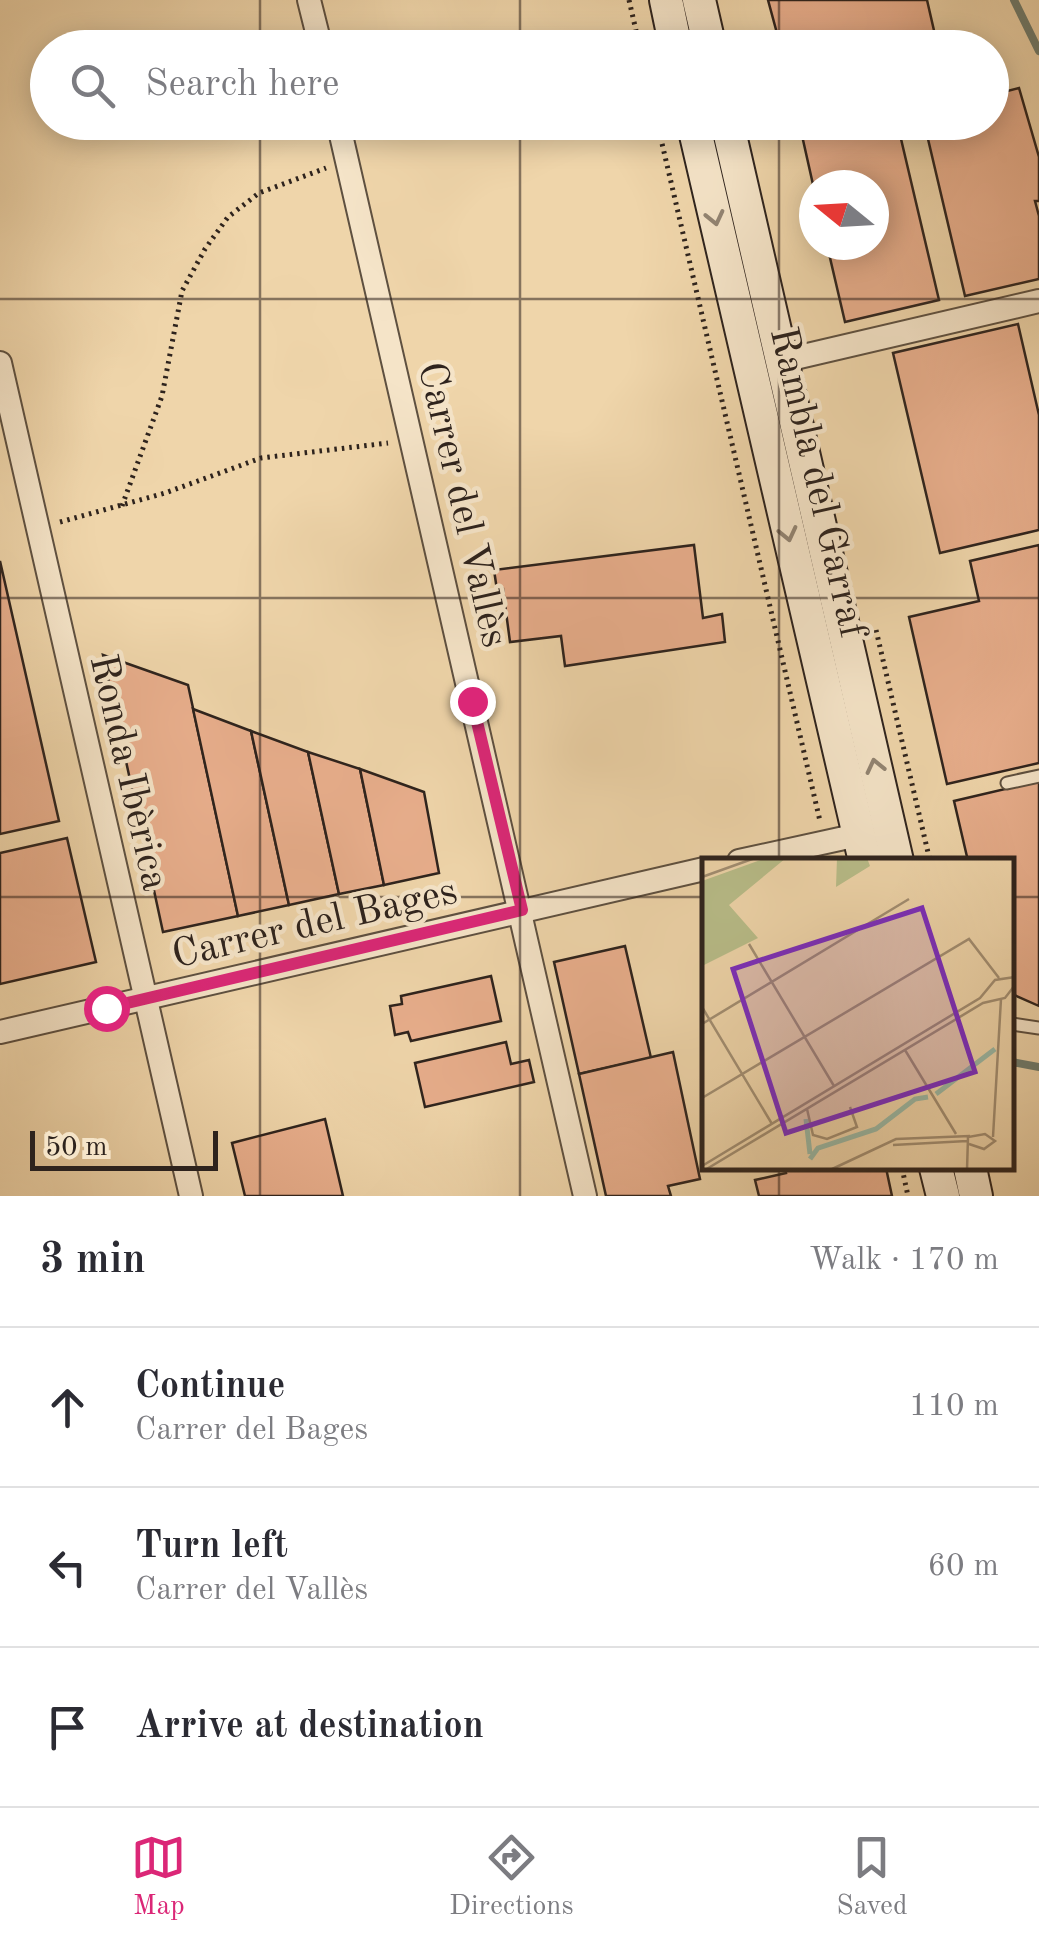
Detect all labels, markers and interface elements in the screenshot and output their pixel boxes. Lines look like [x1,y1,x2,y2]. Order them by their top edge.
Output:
search box [30,30,1009,140]
icon: search [65,58,120,113]
text: Search here [145,66,340,104]
north arrow [799,170,889,260]
one-way arrow [703,209,724,226]
street label: Rambla del Garraf [761,323,872,644]
street label: Carrer del Vallès [409,358,513,651]
one-way arrow [776,525,797,542]
street label: Ronda Ibèrica [81,651,174,895]
route end [450,679,496,725]
one-way arrow [866,758,887,775]
inset map [702,858,1014,1171]
street label: Carrer del Bages [168,873,461,977]
route start [84,986,130,1032]
scale bar [30,1126,218,1170]
text: 50 m [45,1134,108,1162]
text: 3 min [40,1240,146,1282]
text: Walk · 170 m [809,1245,999,1277]
text: Continue [135,1368,285,1406]
icon: ahead [40,1380,95,1435]
text: 110 m [909,1391,999,1423]
text: Carrer del Bages [135,1415,368,1447]
text: Turn left [135,1528,288,1566]
icon: left [40,1540,95,1595]
text: 60 m [928,1551,999,1583]
text: Carrer del Vallès [135,1575,368,1607]
icon: arrive [40,1700,95,1755]
text: Arrive at destination [135,1708,484,1746]
tab: Map [131,1830,186,1925]
tab: Directions [449,1830,574,1925]
tab: Saved [836,1830,908,1925]

